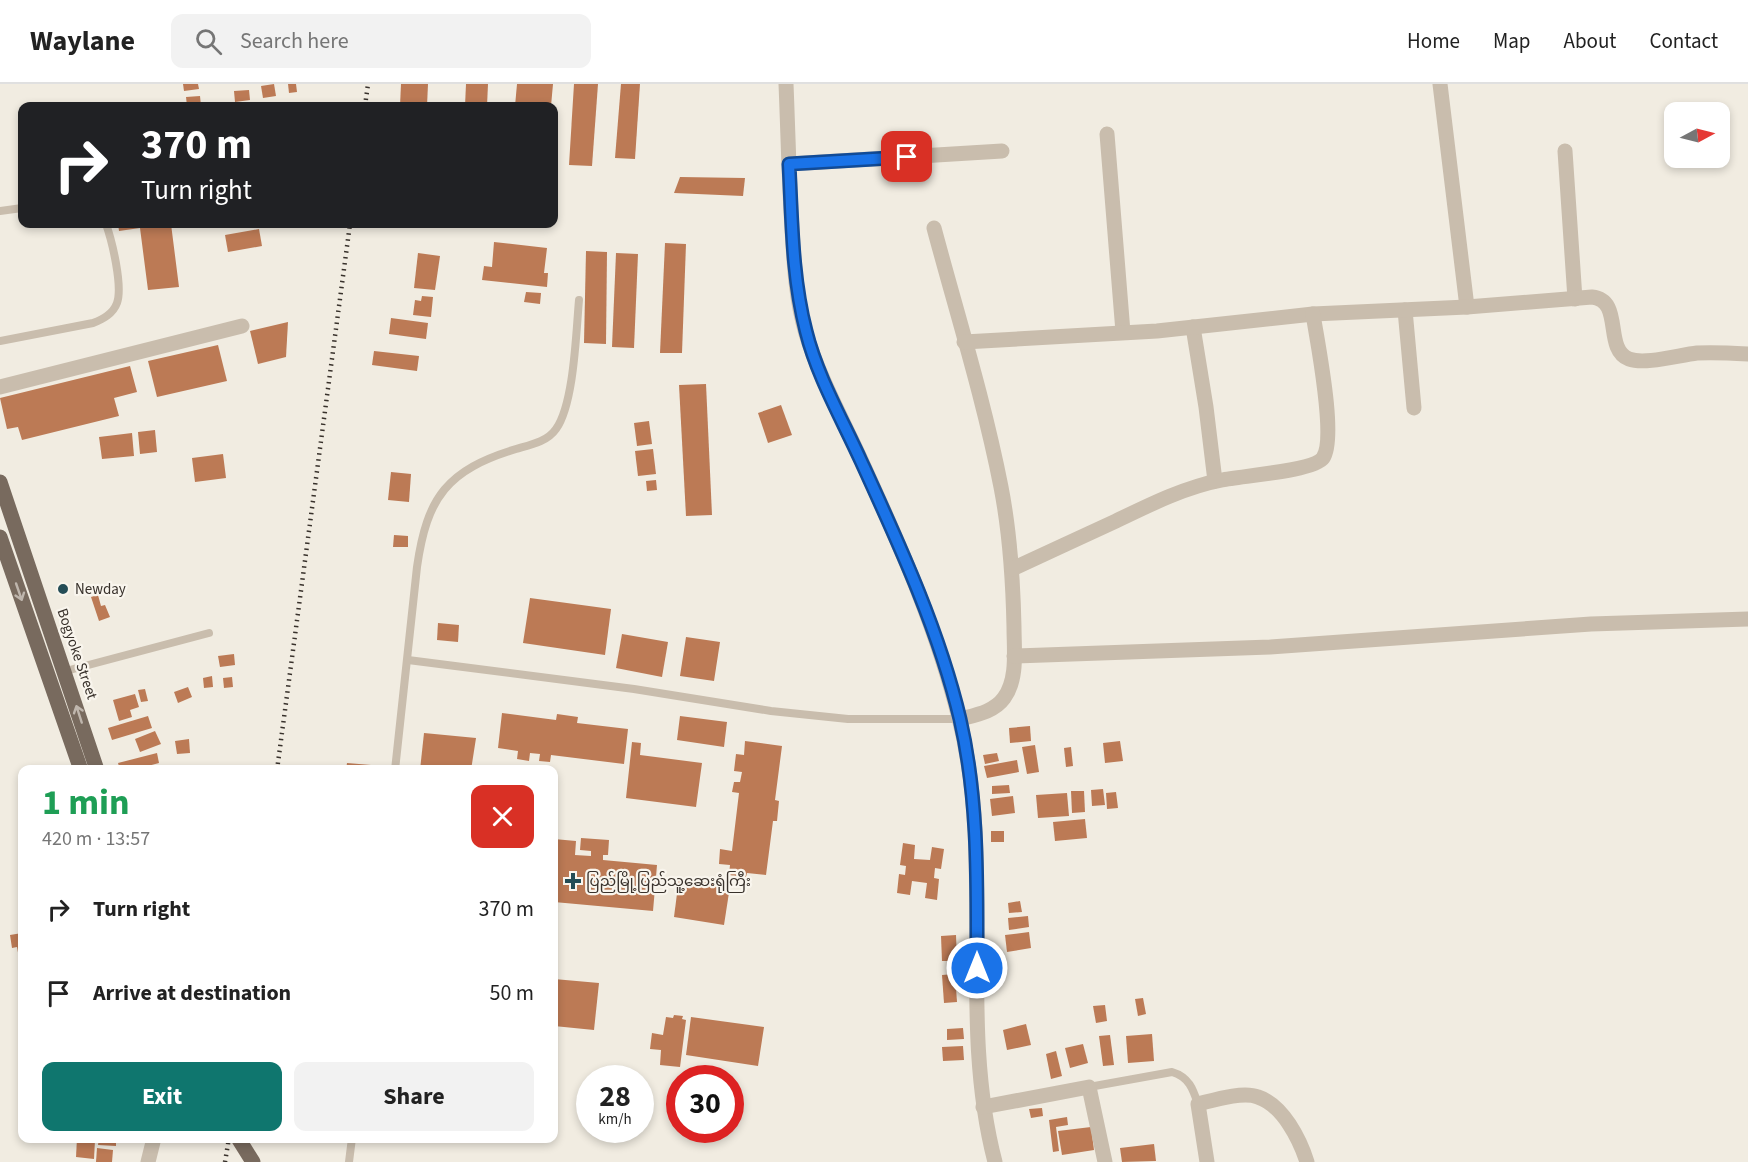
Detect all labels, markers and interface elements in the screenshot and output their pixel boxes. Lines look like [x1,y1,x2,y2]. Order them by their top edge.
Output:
search box [171,14,591,68]
text: Waylane [30,21,135,61]
icon: search [192,25,225,58]
text: Search here [240,25,349,57]
text: Home [1407,26,1460,56]
text: Map [1493,26,1531,56]
text: About [1564,26,1616,56]
text: Contact [1649,26,1718,56]
north arrow [1664,102,1730,168]
map controls [1664,102,1730,168]
text: 370 m [141,115,252,175]
icon: right [42,126,120,204]
pin [881,131,932,182]
icon: arrive [890,140,923,173]
text: Turn right [141,171,252,210]
place label: Newday [75,579,126,600]
one-way arrow [15,582,26,601]
marker: Newday [56,582,70,596]
street label: Bogyoke Street [52,606,102,702]
one-way arrow [73,705,84,724]
text: 1 min [42,777,130,828]
button: close [471,785,534,848]
text: 420 m · 13:57 [42,825,150,853]
place label: ပြည်မြို့ပြည်သူ့ဆေးရုံကြီး [586,871,751,893]
marker: ပြည်မြို့ပြည်သူ့ဆေးရုံကြီး [564,872,582,890]
icon: right [42,893,75,926]
text: Turn right [93,893,190,925]
text: 370 m [479,893,534,925]
position arrow [945,936,1009,1000]
icon: arrive [42,977,75,1010]
text: Arrive at destination [93,977,291,1009]
text: 50 m [489,977,534,1009]
button: Exit [42,1062,282,1131]
button: Share [294,1062,534,1131]
speed limit sign: 30 [666,1065,744,1143]
text: 28 [599,1075,631,1118]
text: km/h [598,1109,632,1130]

